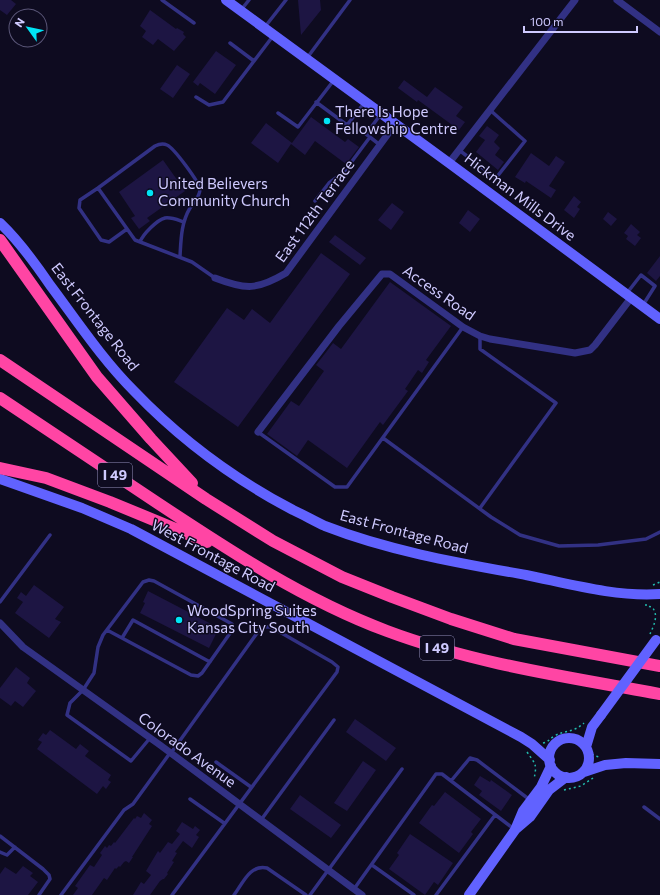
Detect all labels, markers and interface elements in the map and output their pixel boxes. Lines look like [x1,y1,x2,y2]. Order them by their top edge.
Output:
north arrow [8,8,48,48]
scale bar [524,8,637,34]
text: 100 m [530,14,564,28]
text: N [11,15,27,29]
place label: There Is Hope Fellowship Centre [335,102,457,137]
marker: There Is Hope Fellowship Centre [322,116,332,126]
street label: Hickman Mills Drive [461,148,580,244]
street label: East 112th Terrace [271,155,358,265]
place label: United Believers Community Church [158,174,290,209]
marker: United Believers Community Church [145,188,155,198]
street label: East Frontage Road [48,259,144,374]
street label: Access Road [400,261,479,324]
road number: I 49 [98,463,132,487]
street label: East Frontage Road [338,505,470,557]
street label: West Frontage Road [149,515,278,595]
place label: WoodSpring Suites Kansas City South [187,601,317,636]
marker: WoodSpring Suites Kansas City South [174,615,184,625]
road number: I 49 [420,636,454,660]
street label: Colorado Avenue [135,708,240,791]

